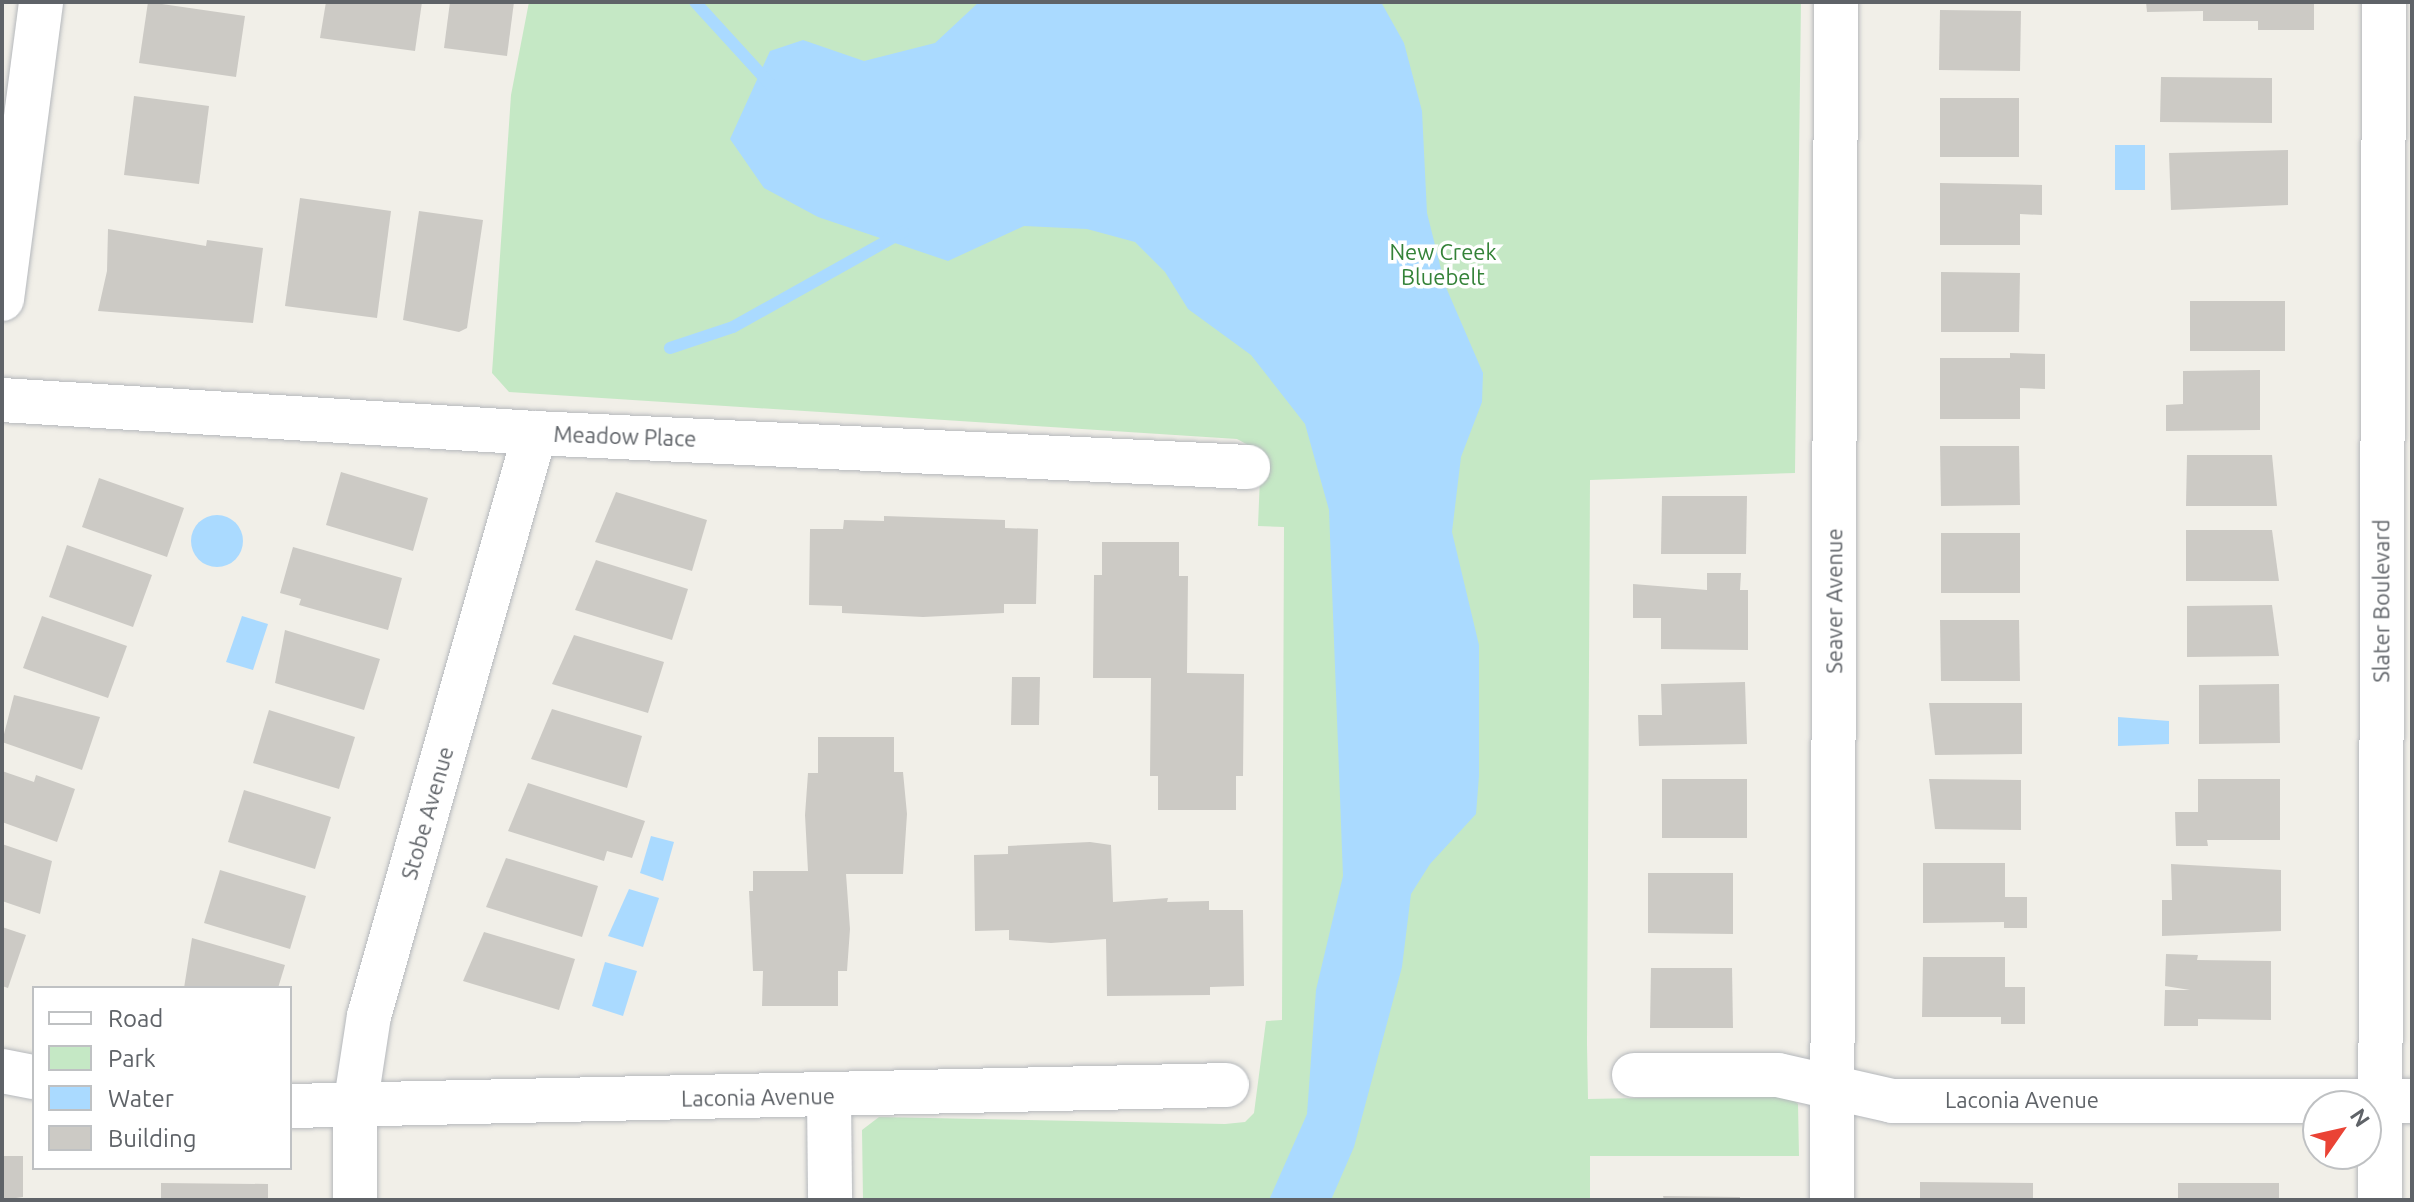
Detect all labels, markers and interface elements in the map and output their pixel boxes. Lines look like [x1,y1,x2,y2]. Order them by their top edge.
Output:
park label: New Creek Bluebelt [1389,238,1497,290]
street label: Meadow Place [553,420,697,452]
street label: Slater Boulevard [2368,519,2394,683]
street label: Seaver Avenue [1821,528,1847,674]
street label: Stobe Avenue [395,743,459,883]
legend [32,986,292,1170]
text: Road [108,1005,163,1032]
text: Park [108,1045,156,1072]
street label: Laconia Avenue [681,1082,835,1112]
text: Water [108,1085,174,1112]
street label: Laconia Avenue [1945,1087,2099,1113]
north arrow [2302,1090,2382,1170]
text: N [2346,1104,2376,1131]
text: Building [108,1125,196,1152]

